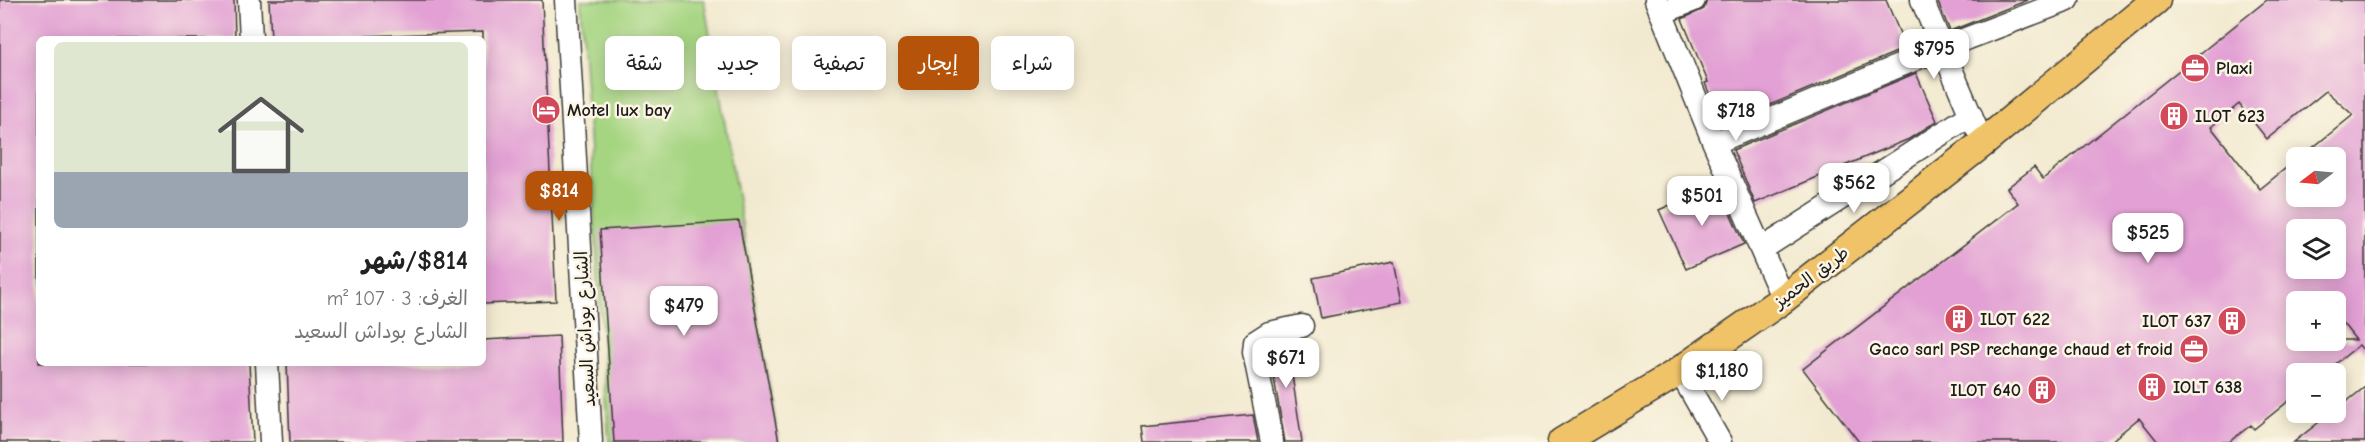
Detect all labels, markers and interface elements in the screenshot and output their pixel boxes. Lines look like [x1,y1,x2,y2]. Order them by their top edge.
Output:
pin: $795 [1898,29,1970,80]
chip: شقة [605,36,684,90]
chip: جديد [696,36,780,90]
chip: تصفية [792,36,886,90]
chip: إيجار [898,36,979,90]
chip: شراء [991,36,1074,90]
text: $795 [1913,37,1955,60]
office icon: Plaxi [2179,52,2211,84]
place label: Plaxi [2216,58,2253,79]
icon: home [207,81,315,189]
pin: $718 [1700,91,1772,142]
hotel icon: Motel lux bay [530,94,562,126]
text: $718 [1716,99,1756,122]
place label: Motel lux bay [567,100,672,121]
building icon: ILOT 623 [2158,100,2190,132]
place label: ILOT 623 [2195,106,2265,127]
north arrow [2286,147,2346,207]
map controls [2286,147,2346,423]
pin: $562 [1818,163,1890,214]
pin: $814 [523,171,595,222]
text: $562 [1832,171,1876,194]
pin: $501 [1666,176,1738,227]
text: $814 [539,179,579,202]
text: $501 [1681,184,1723,207]
pin: $525 [2112,213,2184,264]
button: layers [2286,219,2346,279]
text: $525 [2126,221,2170,244]
street label: طريق الحميز [1768,242,1853,314]
text: $814/شهر [362,246,468,276]
street label: الشارع بوداش السعيد [571,250,601,408]
pin: $479 [648,286,720,337]
text: الغرف: 3 · 107 m² [327,287,468,310]
button: + [2286,291,2346,351]
text: $479 [664,294,704,317]
building icon: ILOT 622 [1943,303,1975,335]
building icon: ILOT 637 [2216,305,2248,337]
place label: ILOT 622 [1980,309,2050,330]
place label: ILOT 637 [2142,311,2211,332]
text: الشارع بوداش السعيد [294,320,468,343]
office icon: Gaco sarl PSP rechange chaud et froid [2178,333,2210,365]
pin: $671 [1250,338,1322,389]
place label: Gaco sarl PSP rechange chaud et froid [1869,339,2173,360]
text: $671 [1266,346,1306,369]
pin: $1,180 [1673,351,1771,402]
text: $1,180 [1695,359,1749,382]
button: − [2286,363,2346,423]
building icon: IOLT 638 [2136,371,2168,403]
building icon: ILOT 640 [2026,374,2058,406]
place label: IOLT 638 [2173,377,2242,398]
place label: ILOT 640 [1950,380,2021,401]

